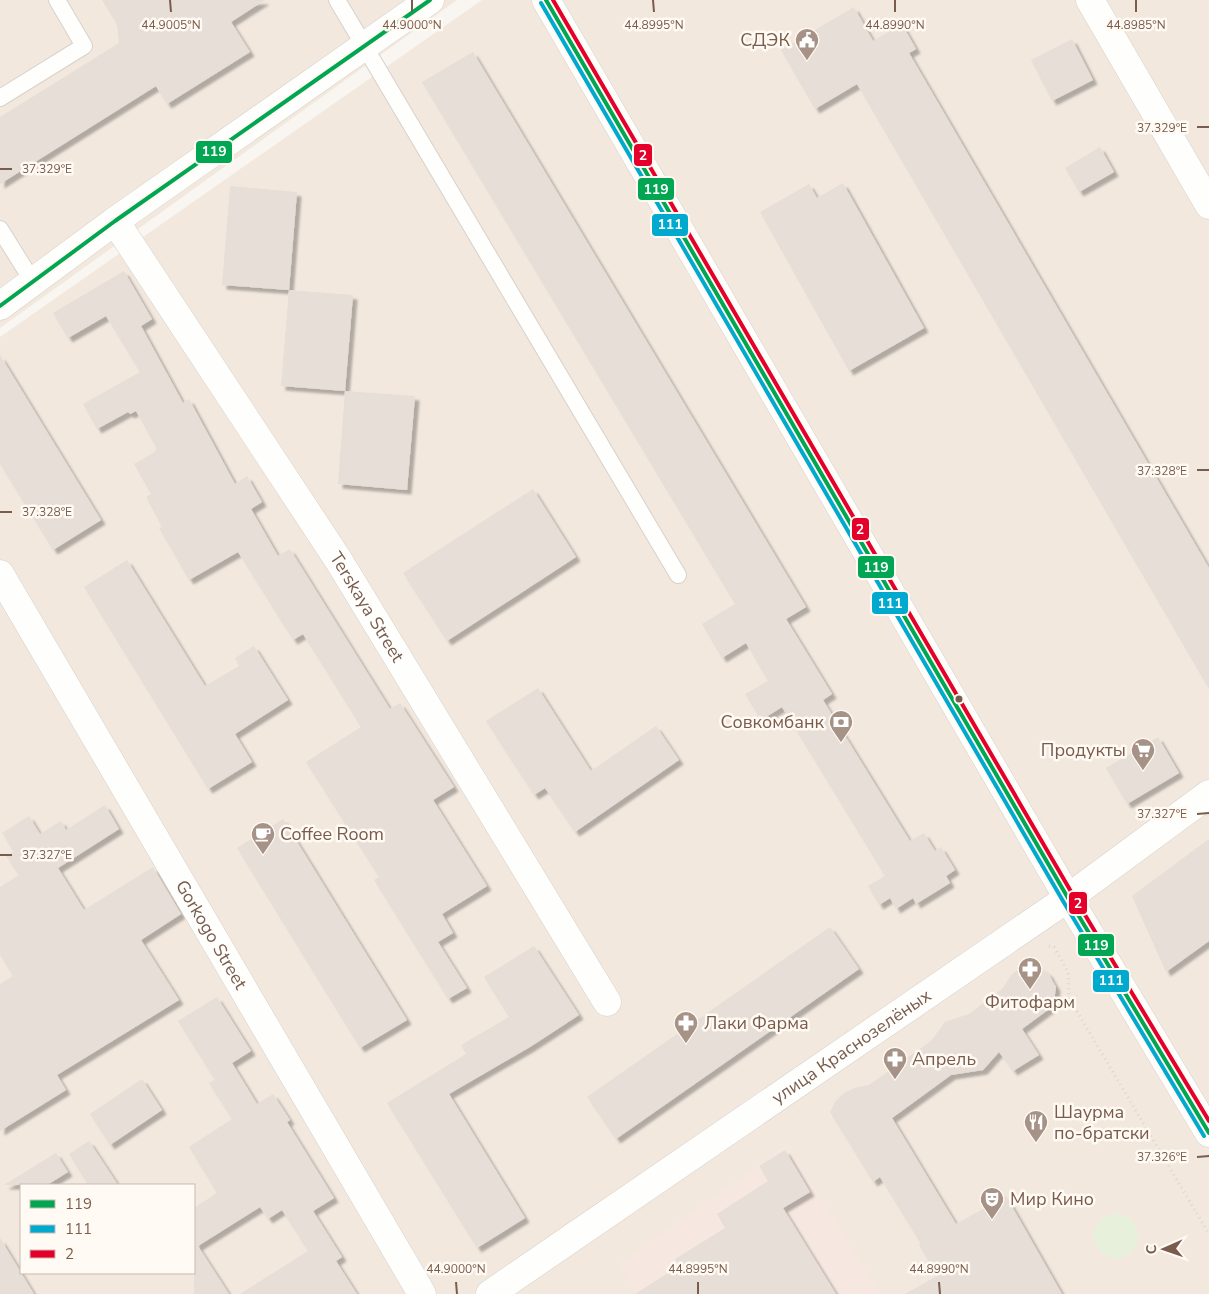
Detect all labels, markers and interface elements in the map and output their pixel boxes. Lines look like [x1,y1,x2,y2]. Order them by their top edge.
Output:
text: 44.9005°N [141,17,201,33]
text: 44.9000°N [382,17,442,33]
text: 44.8995°N [624,17,684,33]
text: 44.8990°N [865,17,925,33]
text: 44.8985°N [1106,17,1166,33]
public building icon: СДЭК [794,27,820,61]
place label: СДЭК [740,28,790,52]
text: 37.329°E [1137,120,1187,136]
line badge: 119 [195,140,233,164]
text: 119 [201,142,227,161]
line badge: 2 [633,143,653,167]
text: 2 [639,146,647,165]
text: 37.329°E [22,161,72,177]
line badge: 119 [637,177,675,201]
text: 119 [643,180,669,199]
line badge: 111 [651,213,689,237]
text: 111 [657,215,683,234]
text: 37.328°E [1137,463,1187,479]
text: 37.328°E [22,504,72,520]
line badge: 2 [851,517,870,541]
text: 2 [856,520,864,539]
street label: Terskaya Street [324,547,410,667]
line badge: 119 [857,555,895,579]
text: 119 [863,558,889,577]
line badge: 111 [871,591,909,615]
text: 111 [877,594,903,613]
unlabelled marker [954,694,964,704]
bank icon: Совкомбанк [828,709,854,743]
place label: Совкомбанк [721,710,825,734]
supermarket icon: Продукты [1130,737,1156,771]
place label: Продукты [1041,738,1126,762]
text: 37.327°E [1137,806,1187,822]
cafe icon: Coffee Room [250,821,276,855]
place label: Coffee Room [280,822,384,846]
text: 37.327°E [22,847,72,863]
street label: Gorkogo Street [170,876,253,994]
line badge: 2 [1068,891,1088,915]
text: 2 [1074,894,1082,913]
line badge: 119 [1077,933,1115,957]
text: 119 [1083,936,1109,955]
pharmacy icon: Фитофарм [1017,956,1043,990]
line badge: 111 [1092,969,1130,993]
text: 111 [1098,971,1124,990]
street label: улица Краснозелёных [767,983,936,1110]
place label: Фитофарм [985,990,1075,1014]
pharmacy icon: Лаки Фарма [673,1010,699,1044]
place label: Лаки Фарма [704,1011,809,1035]
pharmacy icon: Апрель [882,1046,908,1080]
place label: Апрель [912,1047,976,1071]
place label: Шаурма по-братски [1054,1100,1150,1145]
restaurant icon: Шаурма по-братски [1023,1109,1049,1143]
text: 37.326°E [1137,1149,1187,1165]
legend [20,1184,195,1274]
theatre icon: Мир Кино [979,1186,1005,1220]
place label: Мир Кино [1010,1187,1094,1211]
text: 119 [65,1194,92,1214]
text: 111 [65,1219,92,1239]
north arrow [1139,1224,1189,1274]
text: 2 [65,1244,74,1264]
text: С [1142,1244,1161,1255]
text: 44.9000°N [426,1261,486,1277]
text: 44.8995°N [668,1261,728,1277]
text: 44.8990°N [909,1261,969,1277]

